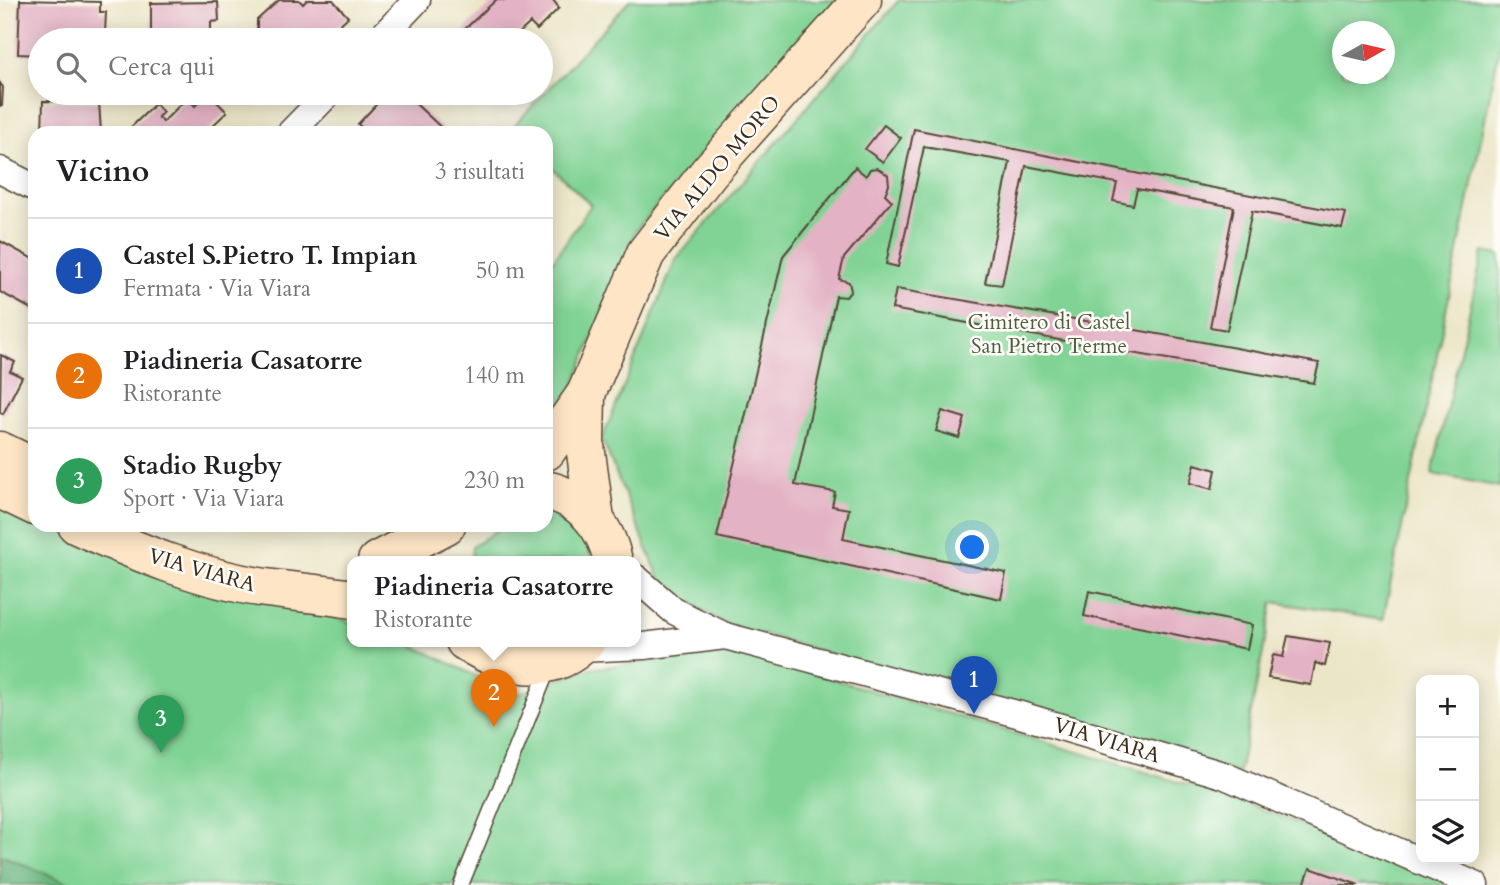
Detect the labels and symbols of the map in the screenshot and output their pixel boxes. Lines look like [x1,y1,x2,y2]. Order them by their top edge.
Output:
north arrow [1332,21,1395,84]
street label: VIA ALDO MORO [648,89,787,247]
park label: Cimitero di Castel San Pietro Terme [968,308,1130,361]
your location [955,530,989,564]
street label: VIA VIARA [145,541,259,600]
pin: 1 [951,656,997,714]
pin: 2 [471,669,517,727]
pin: 3 [138,695,184,753]
street label: VIA VIARA [1050,710,1164,770]

